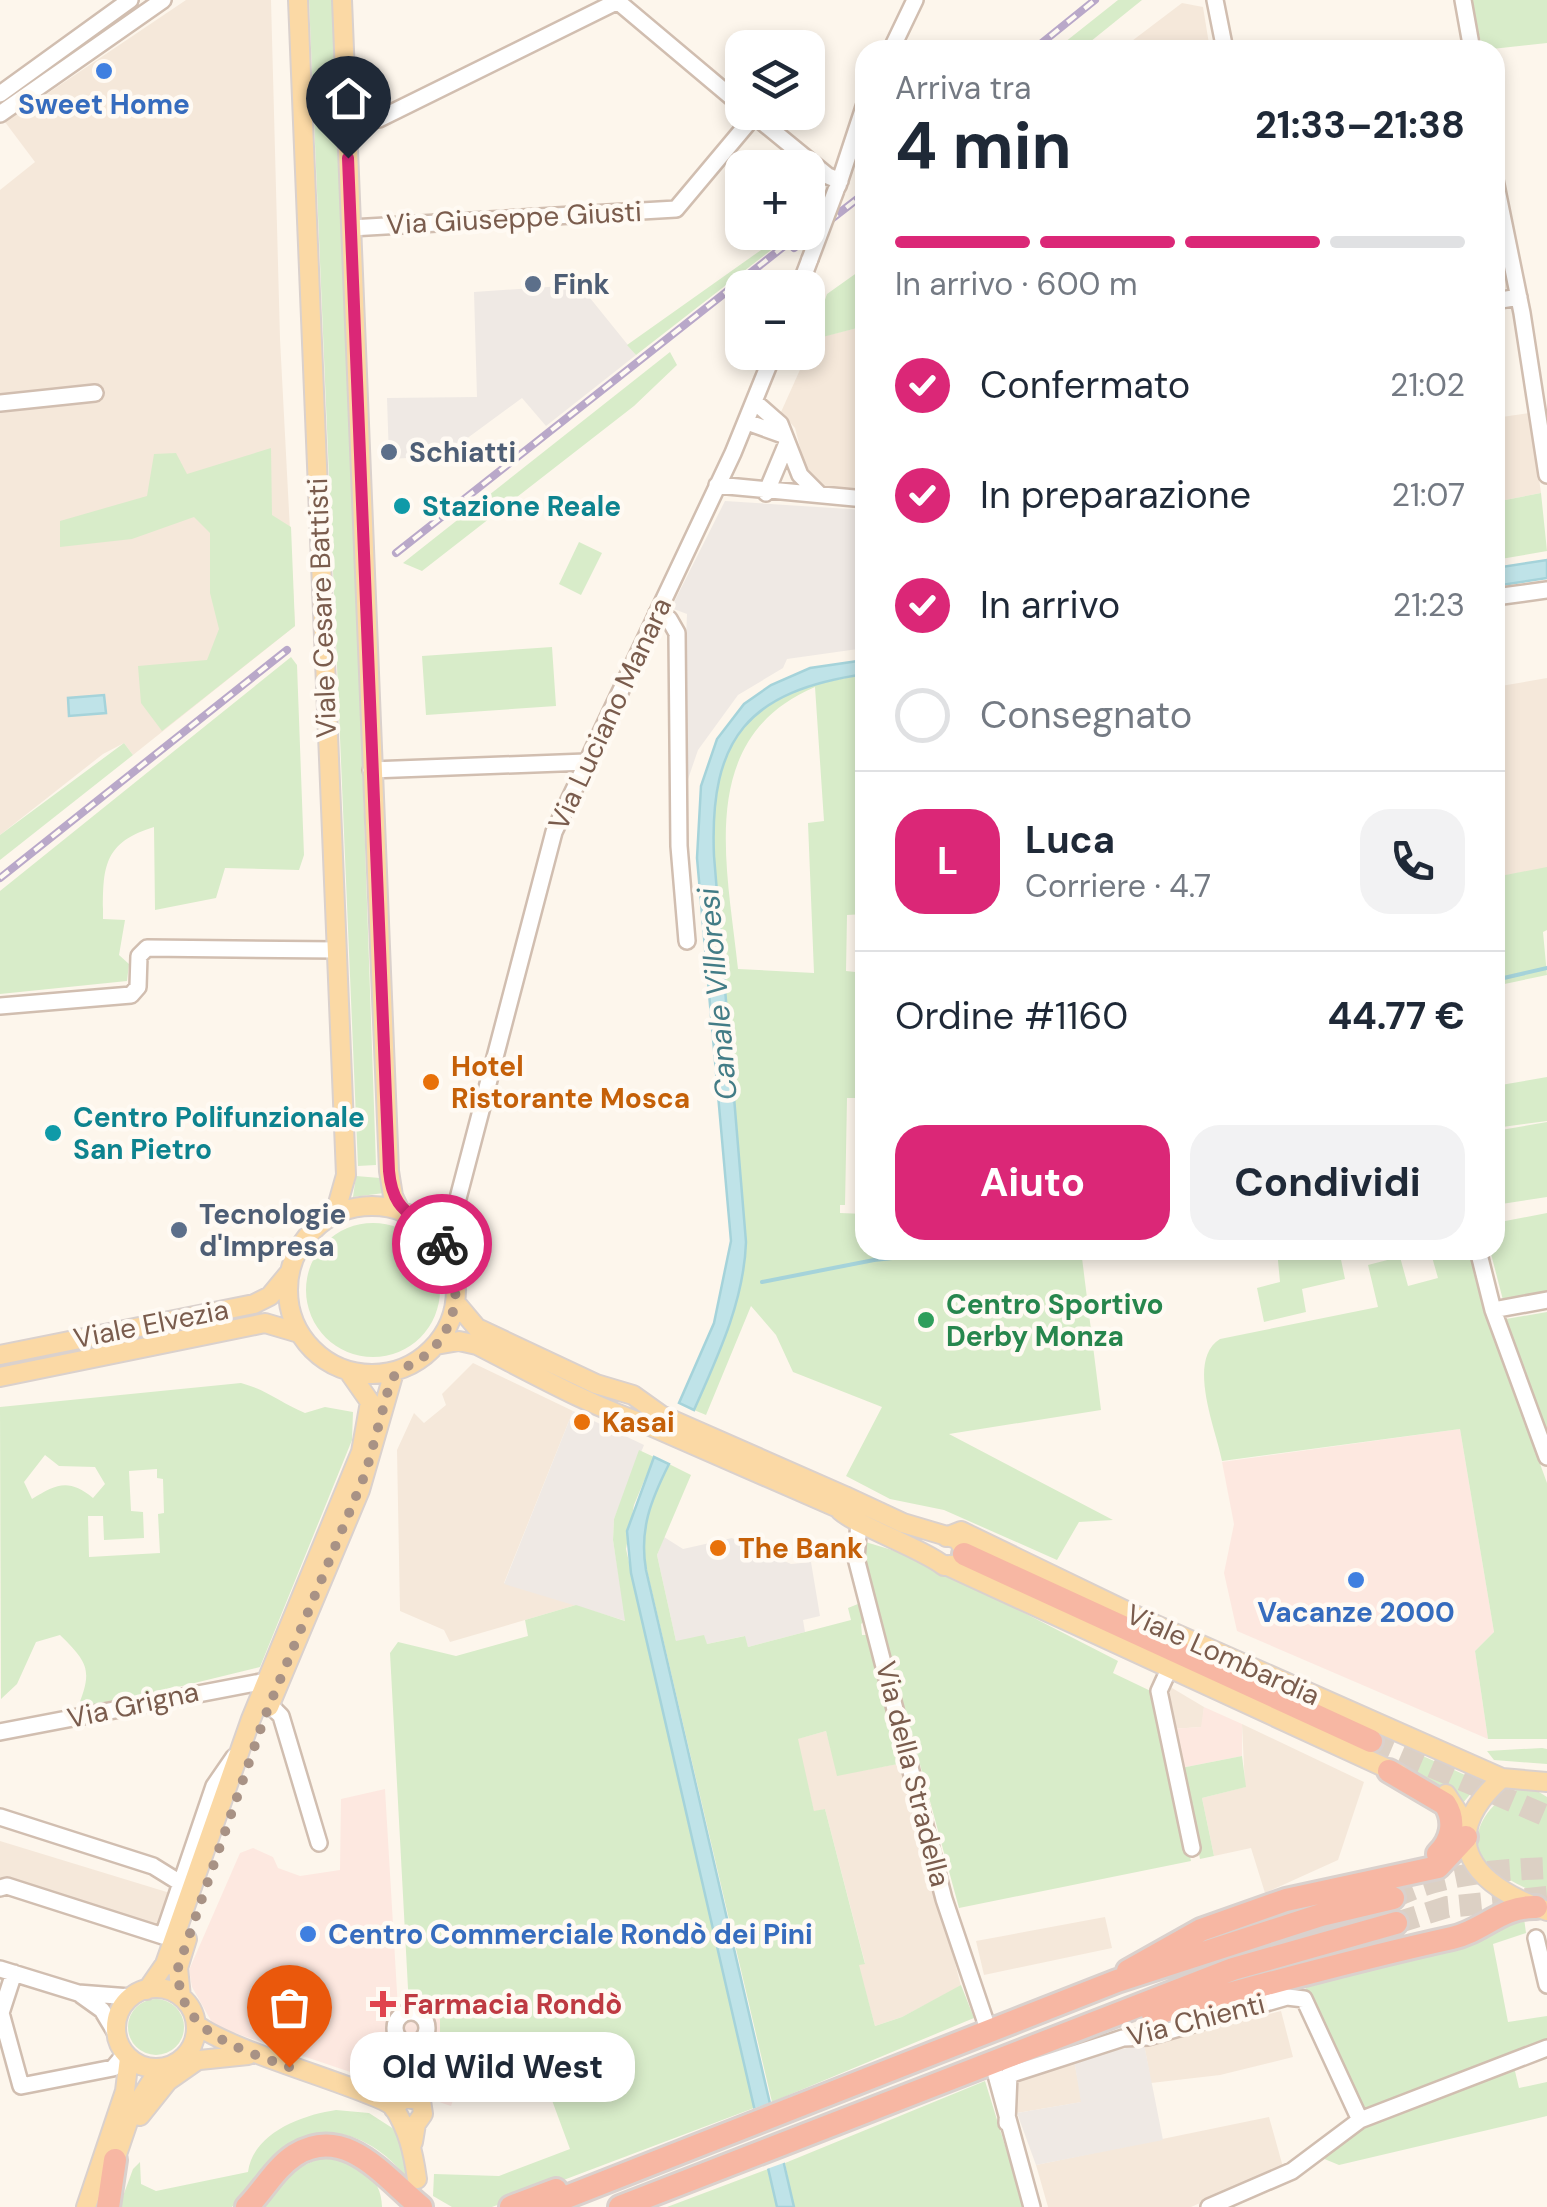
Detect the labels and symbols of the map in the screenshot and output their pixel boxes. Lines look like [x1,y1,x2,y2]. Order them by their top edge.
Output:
pin [306,56,391,159]
marker: Sweet Home [93,60,115,82]
place label: Sweet Home [18,86,190,123]
street label: Via Giuseppe Giusti [385,193,643,243]
place label: Fink [553,266,610,303]
marker: Fink [522,273,544,295]
place label: Schiatti [409,434,516,471]
marker: Schiatti [378,441,400,463]
street label: Viale Cesare Battisti [299,477,345,739]
place label: Stazione Reale [422,488,621,525]
marker: Stazione Reale [391,495,413,517]
street label: Via Luciano Manara [540,592,680,836]
water label: Canale Villoresi [688,885,746,1102]
place label: Hotel Ristorante Mosca [451,1048,690,1117]
marker: Hotel Ristorante Mosca [420,1071,442,1093]
place label: Centro Polifunzionale San Pietro [73,1099,365,1168]
marker: Centro Polifunzionale San Pietro [42,1122,64,1144]
courier [392,1194,492,1294]
place label: Tecnologie d'Impresa [199,1196,346,1265]
marker: Tecnologie d'Impresa [168,1219,190,1241]
place label: Centro Sportivo Derby Monza [946,1286,1164,1355]
street label: Viale Elvezia [70,1291,232,1357]
marker: Centro Sportivo Derby Monza [915,1309,937,1331]
place label: Kasai [602,1404,675,1441]
marker: Kasai [571,1411,593,1433]
place label: The Bank [738,1530,863,1567]
marker: The Bank [707,1537,729,1559]
marker: Vacanze 2000 [1345,1569,1367,1591]
place label: Vacanze 2000 [1257,1594,1455,1631]
street label: Viale Lombardia [1120,1596,1326,1714]
street label: Via della Stradella [867,1658,959,1890]
street label: Via Grigna [64,1673,202,1737]
place label: Centro Commerciale Rondò dei Pini [328,1916,813,1953]
marker: Centro Commerciale Rondò dei Pini [297,1923,319,1945]
pin [247,1965,332,2068]
street label: Via Chienti [1123,1985,1269,2055]
place label: Farmacia Rondò [403,1986,622,2023]
marker: Farmacia Rondò [372,1993,394,2015]
callout: Old Wild West [349,2032,634,2102]

